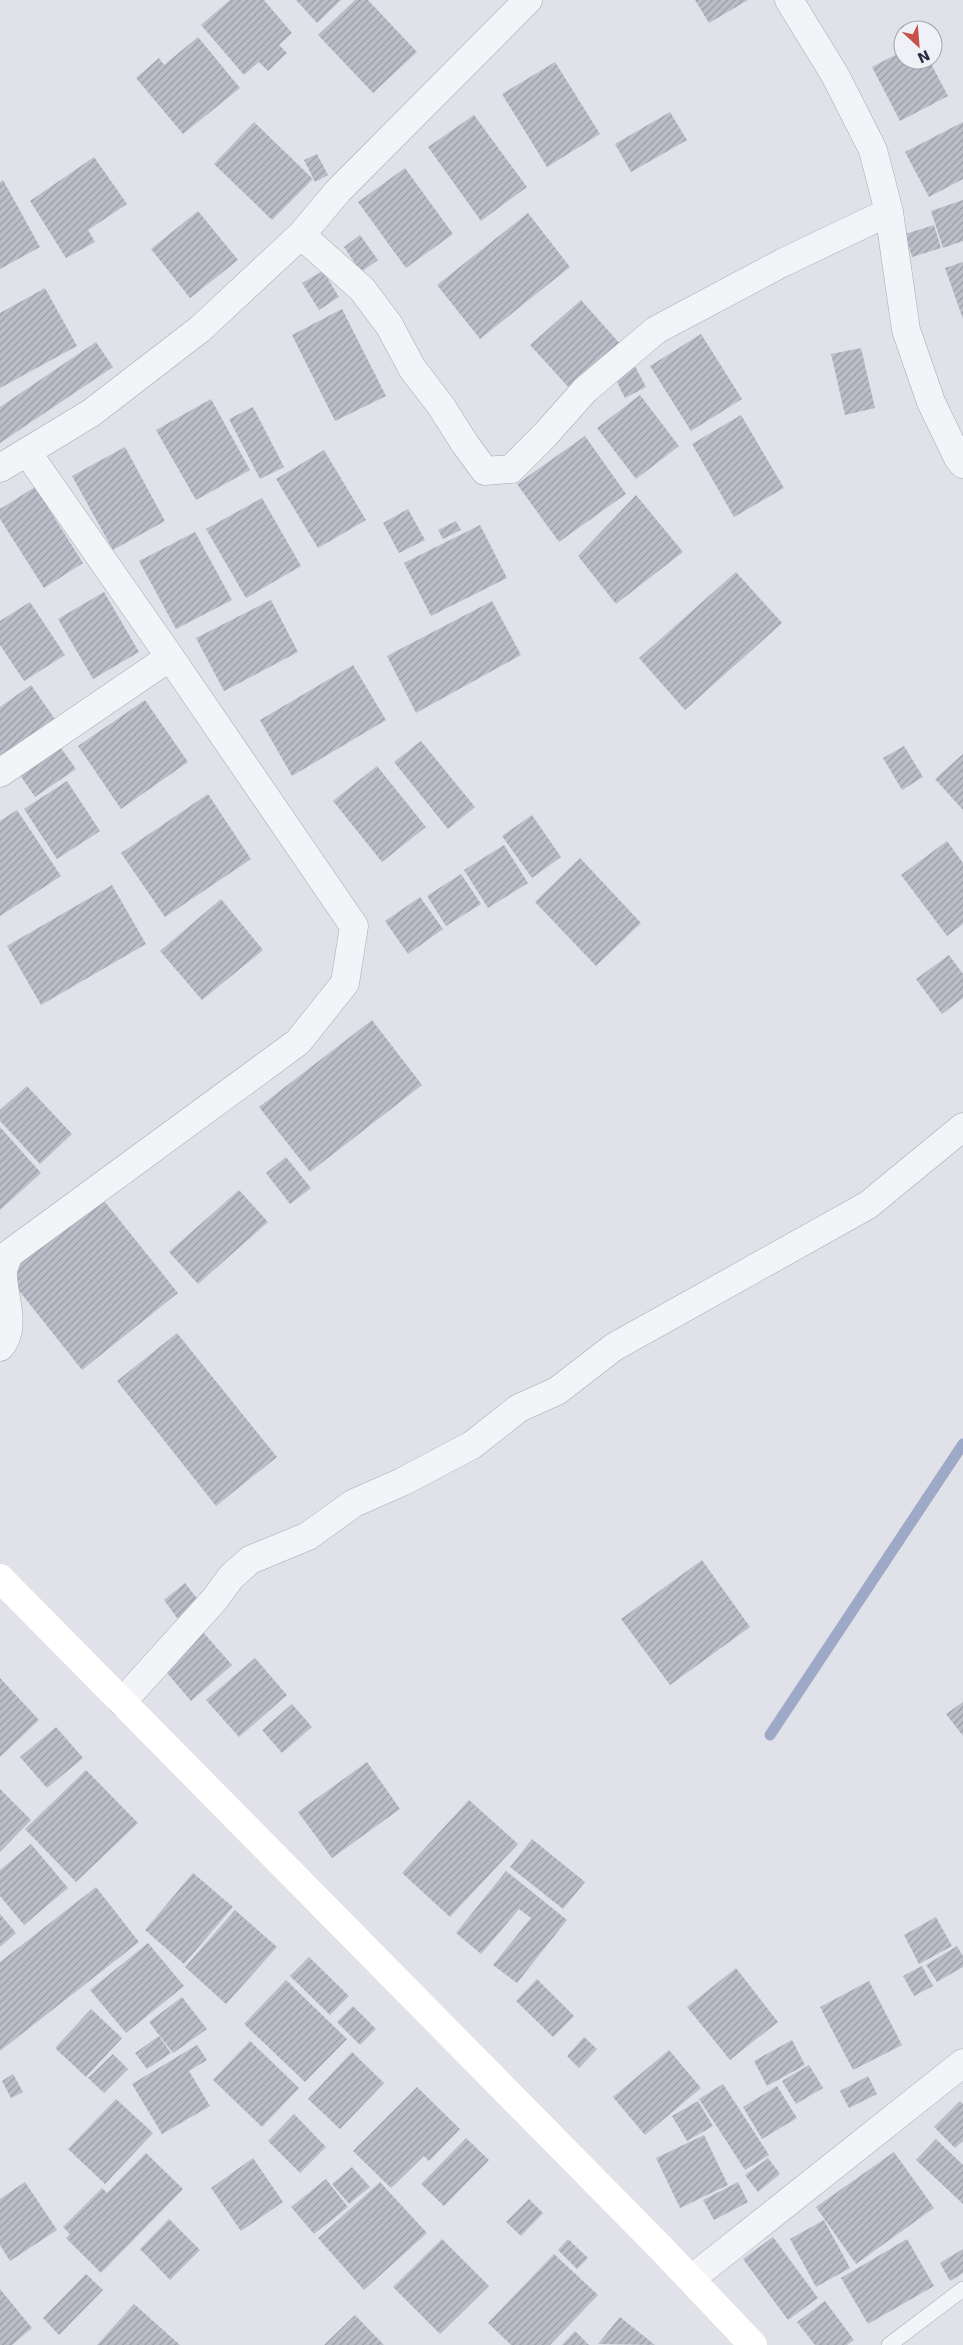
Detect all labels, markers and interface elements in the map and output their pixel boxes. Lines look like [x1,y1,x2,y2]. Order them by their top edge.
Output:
north arrow [893,20,943,70]
text: N [915,47,932,66]

